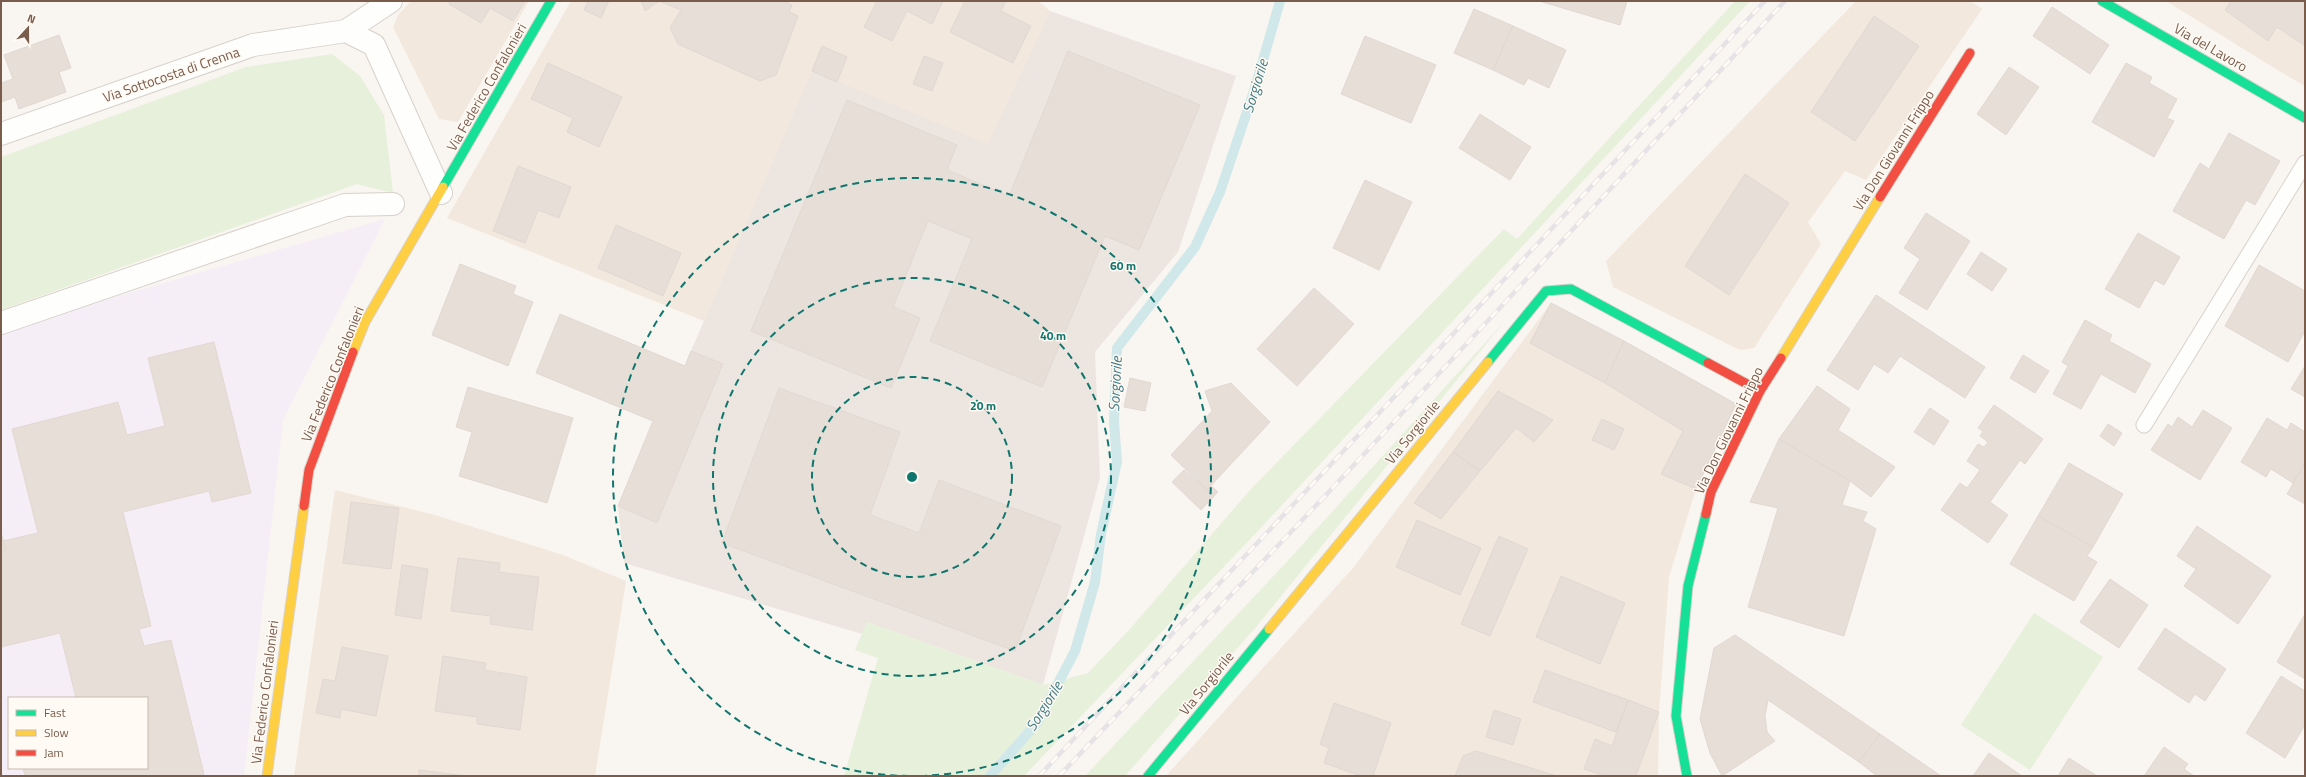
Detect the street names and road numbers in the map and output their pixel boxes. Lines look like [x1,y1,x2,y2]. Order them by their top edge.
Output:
street label: Via del Lavoro [2170,17,2252,77]
street label: Via Federico Confalonieri [441,19,531,155]
street label: Via Sottocosta di Crenna [100,41,242,107]
street label: Via Don Giovanni Frippo [1847,85,1939,215]
street label: Via Federico Confalonieri [295,303,369,445]
street label: Via Don Giovanni Frippo [1688,363,1768,497]
street label: Via Sorgiorile [1380,396,1444,468]
street label: Via Federico Confalonieri [245,619,283,765]
street label: Via Sorgiorile [1174,647,1238,719]

